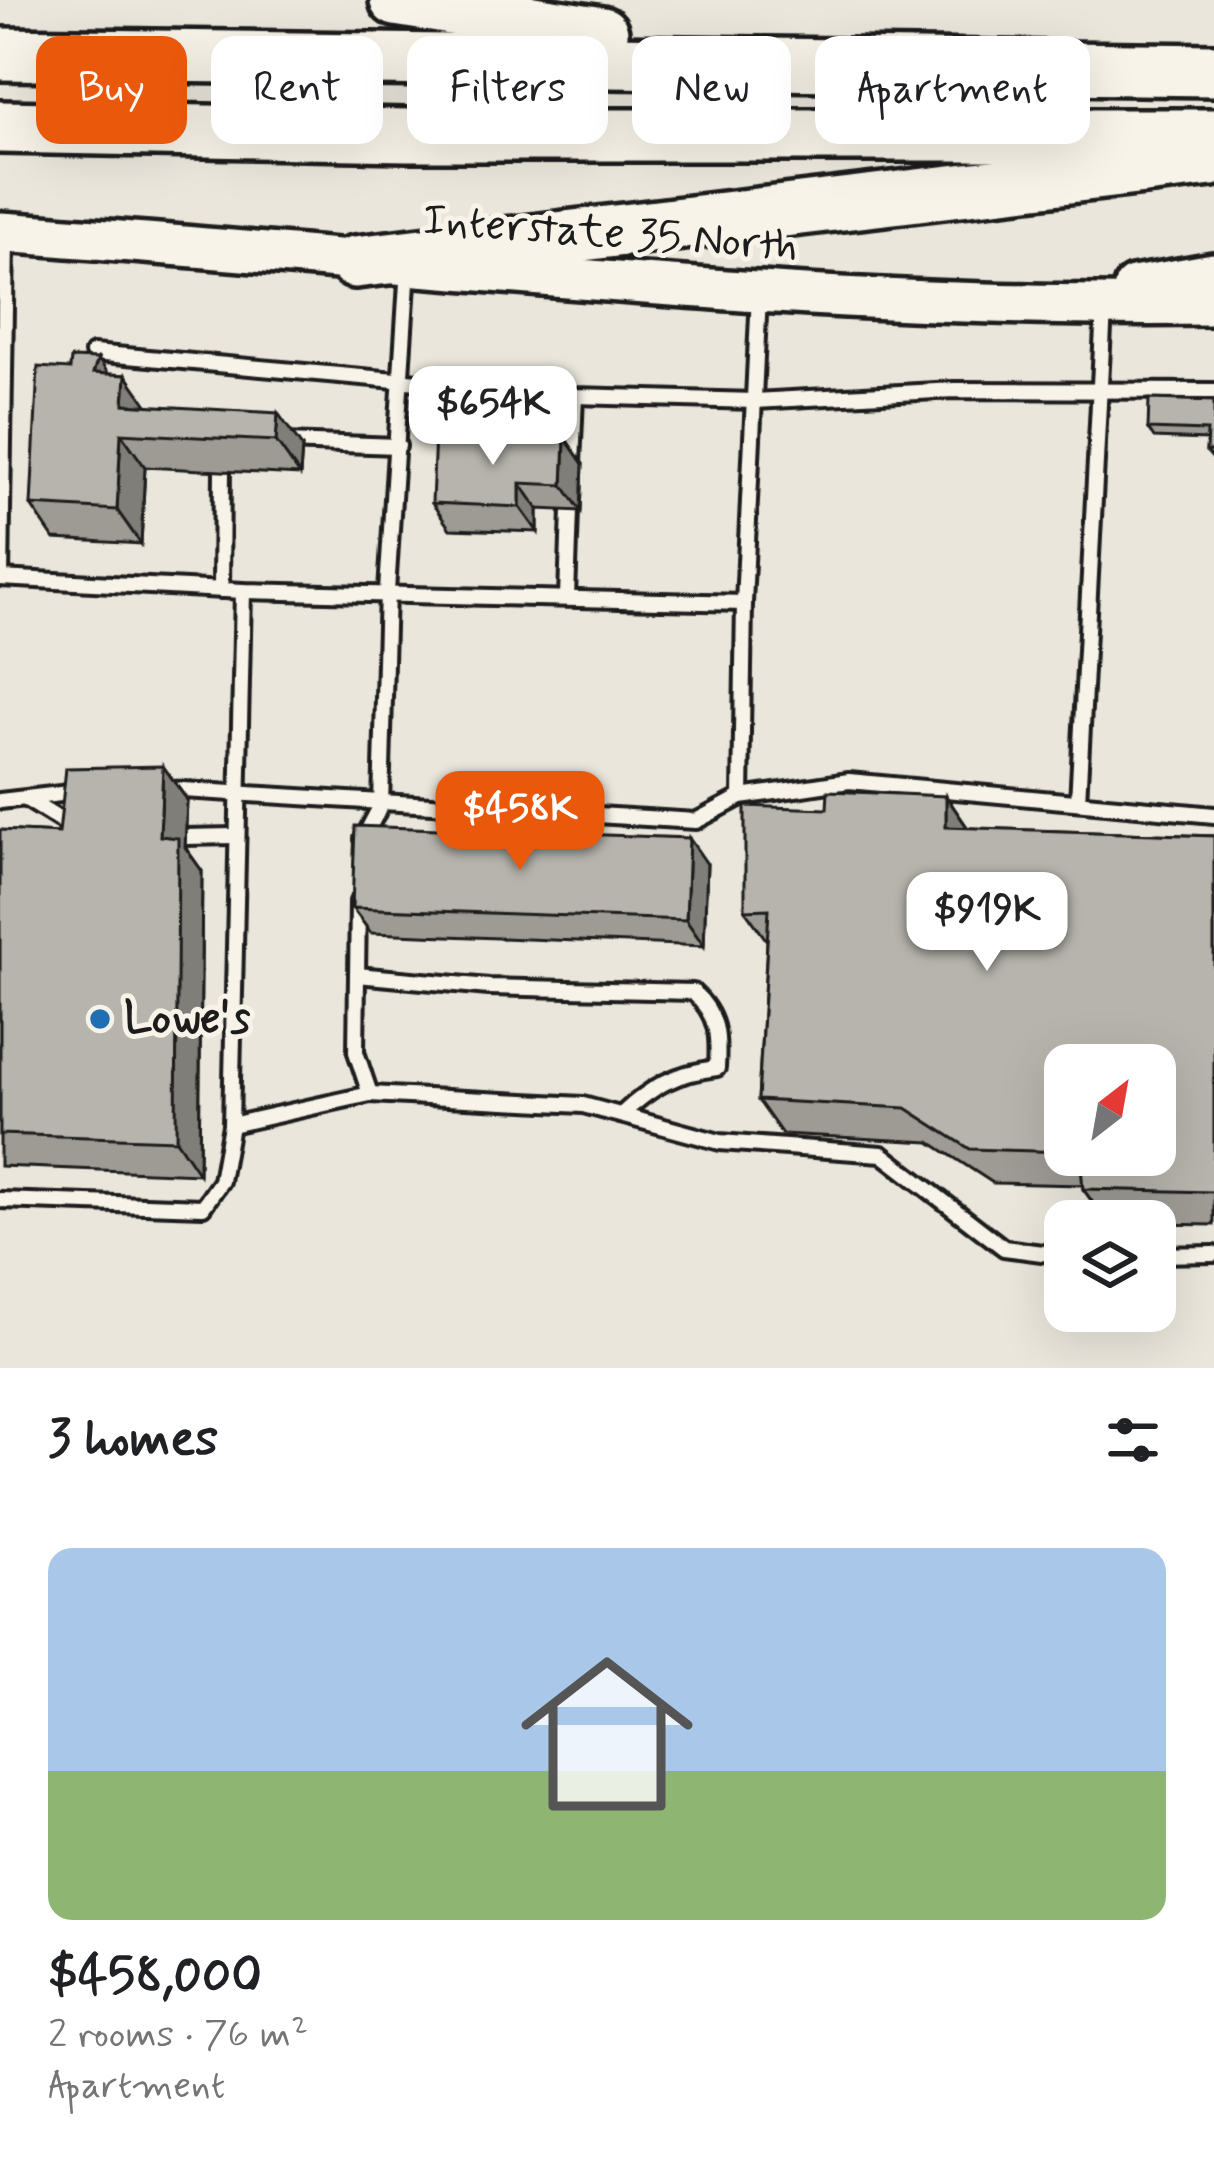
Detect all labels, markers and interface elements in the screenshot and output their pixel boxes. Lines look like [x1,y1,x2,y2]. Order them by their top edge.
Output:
chip: Buy [36,36,187,144]
chip: Rent [211,36,383,144]
chip: Filters [407,36,608,144]
chip: New [632,36,791,144]
chip: Apartment [815,36,1090,144]
street label: Interstate 35 North [420,191,800,277]
pin: $654K [409,366,577,468]
text: $654K [436,379,550,430]
pin: $458K [436,771,604,873]
text: $458K [462,784,578,835]
pin: $919K [903,872,1071,974]
text: $919K [934,885,1040,936]
place label: Lowe's [124,990,250,1049]
marker: Lowe's [87,1006,113,1032]
north arrow [1044,1044,1176,1176]
map controls [1044,1044,1176,1332]
button: layers [1044,1200,1176,1332]
text: 3 homes [48,1407,218,1473]
icon: filters [1100,1407,1166,1473]
icon: home [499,1626,715,1842]
text: $458,000 [48,1944,262,2010]
text: 2 rooms · 76 m² [48,2010,308,2061]
text: Apartment [48,2061,225,2112]

